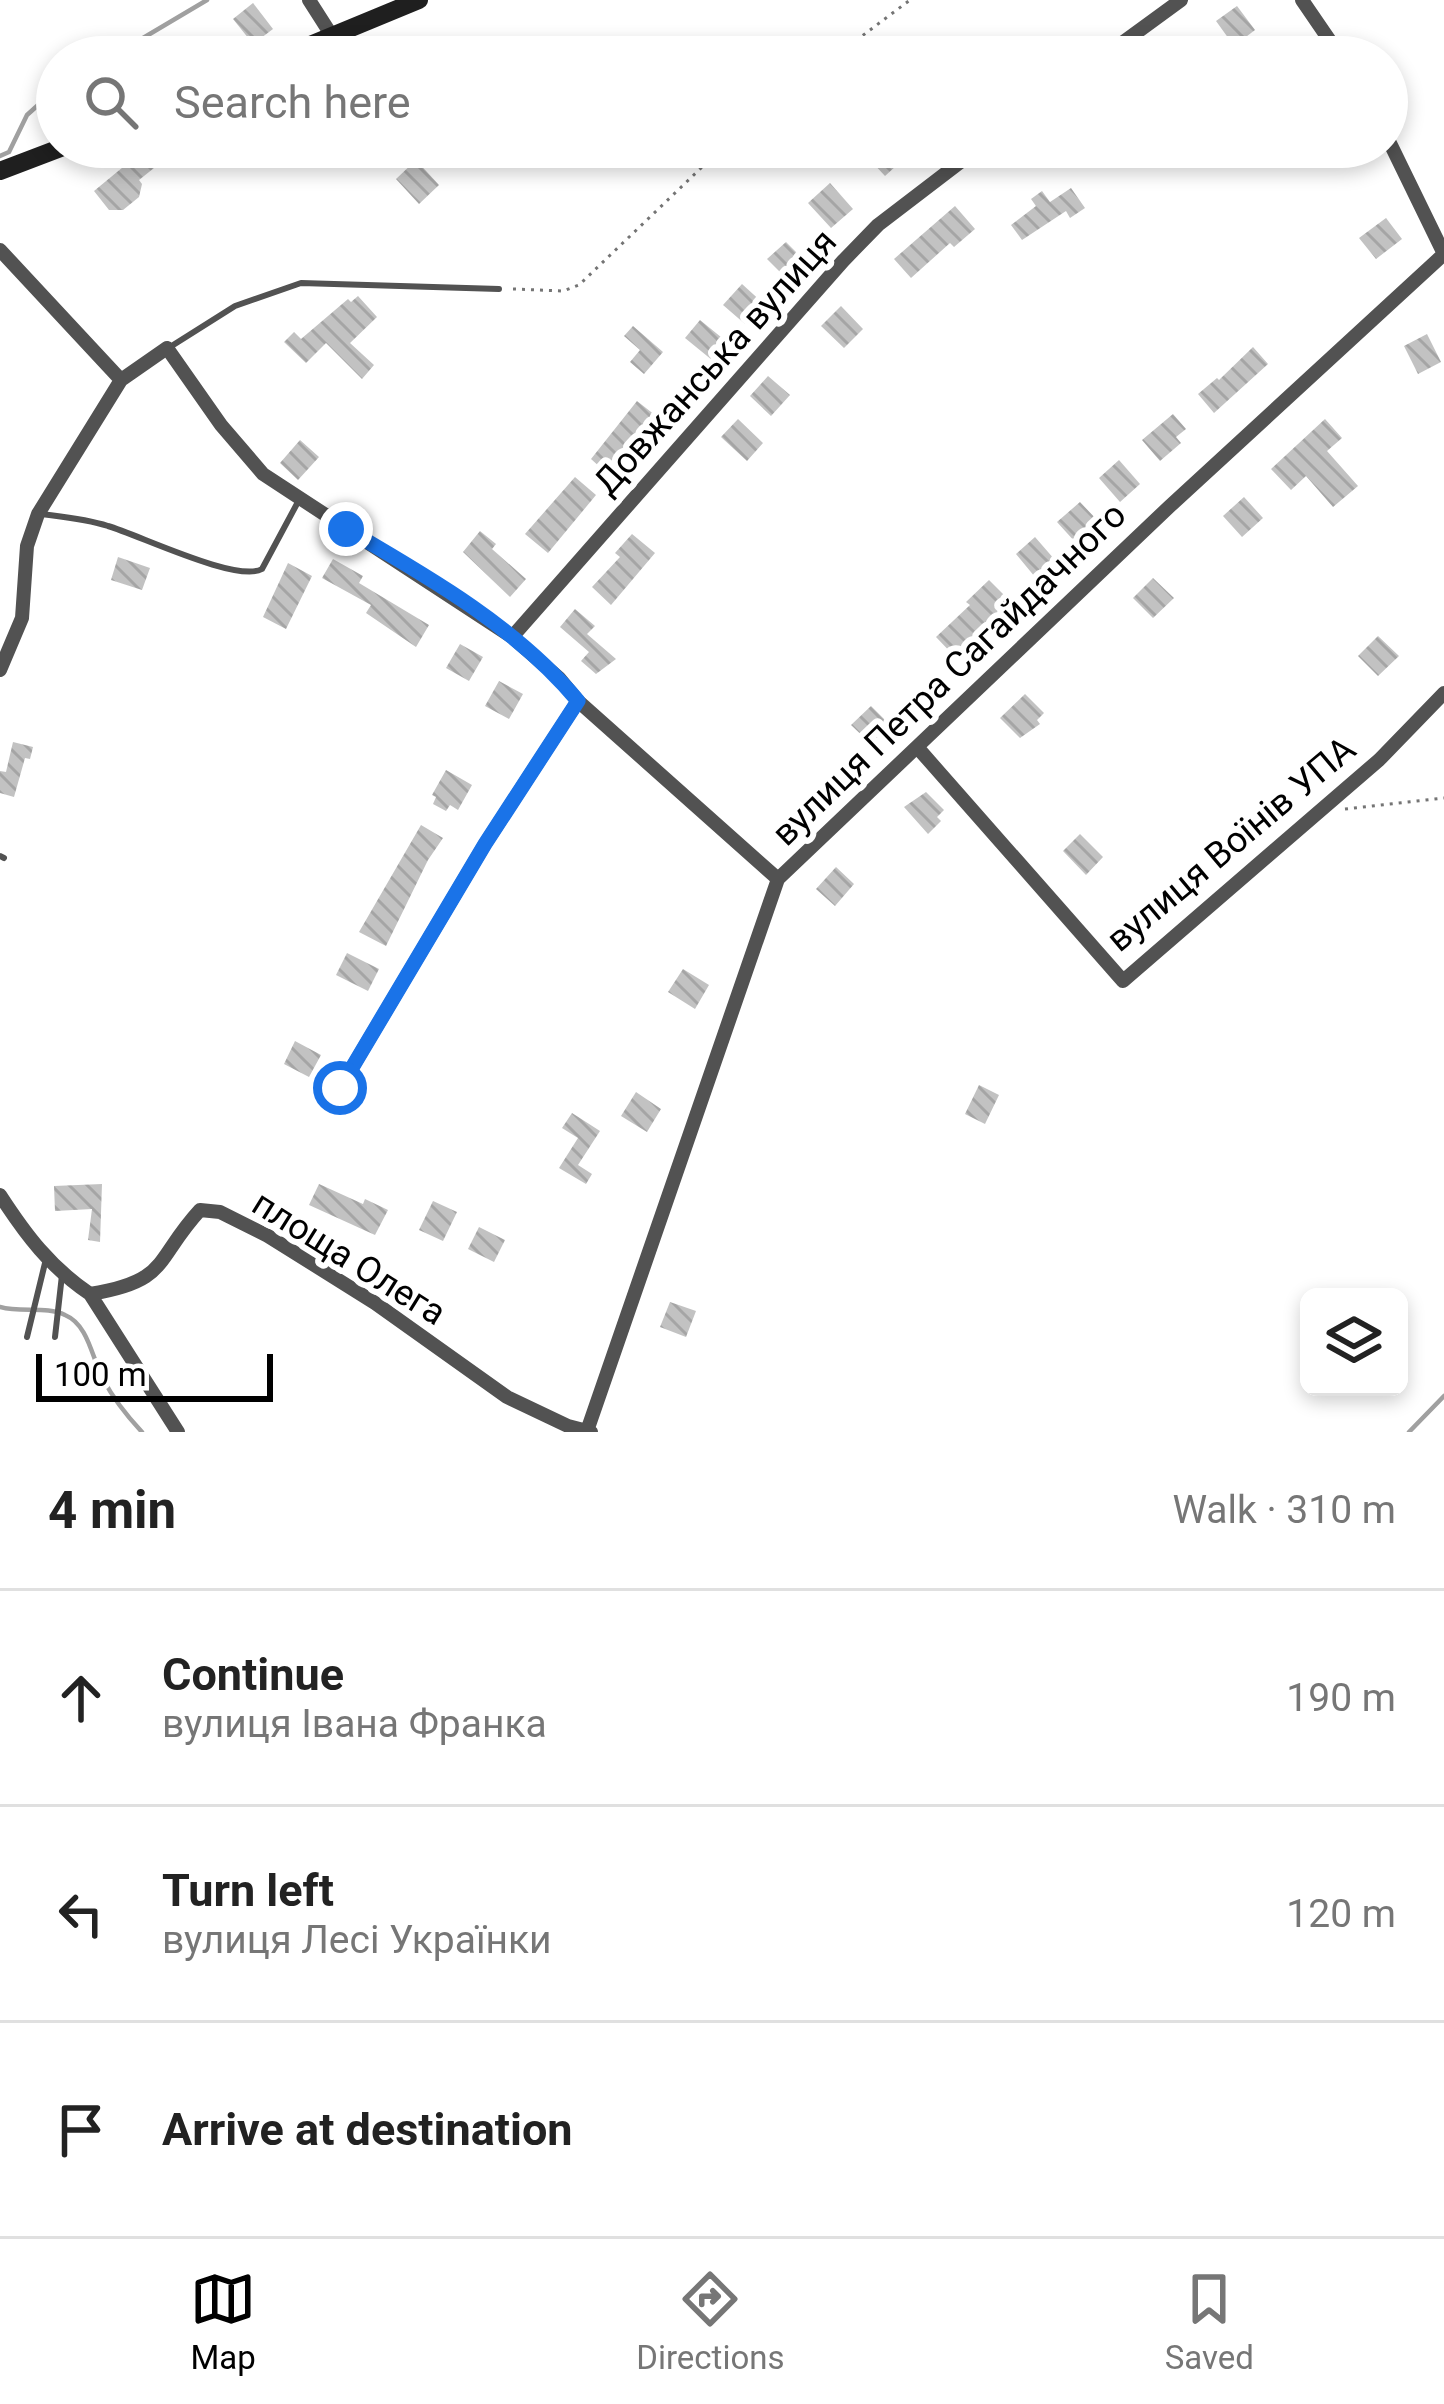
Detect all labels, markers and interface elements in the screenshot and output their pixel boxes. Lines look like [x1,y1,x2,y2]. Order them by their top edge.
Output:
search box [36,36,1408,168]
icon: search [78,69,144,135]
text: Search here [174,76,411,129]
street label: Довжанська вулиця [585,221,845,503]
street label: вулиця Петра Сагайдачного [764,494,1134,854]
route end [319,502,373,556]
street label: вулиця Воїнів УПА [1098,728,1364,960]
route start [313,1061,367,1115]
street label: площа Олега [245,1182,453,1334]
map controls [1300,1288,1408,1396]
button: layers [1300,1288,1408,1396]
scale bar [36,1348,273,1401]
text: 100 m [54,1355,147,1394]
text: 4 min [48,1481,176,1540]
text: Walk · 310 m [1172,1487,1396,1533]
text: Continue [162,1648,344,1701]
icon: ahead [48,1665,114,1731]
text: 190 m [1286,1675,1396,1721]
text: вулиця Івана Франка [162,1701,547,1747]
text: Turn left [162,1864,334,1917]
icon: left [48,1881,114,1947]
text: 120 m [1286,1891,1396,1937]
text: вулиця Лесі Українки [162,1917,552,1963]
icon: arrive [48,2097,114,2163]
text: Arrive at destination [162,2103,573,2156]
tab: Map [190,2266,256,2377]
tab: Directions [636,2266,785,2377]
tab: Saved [1165,2266,1254,2377]

